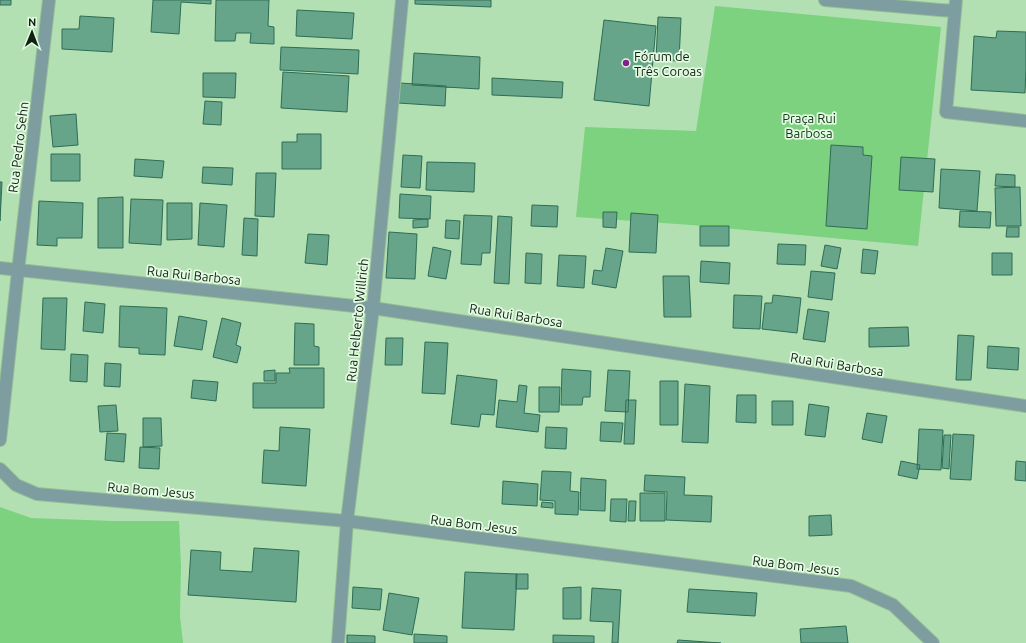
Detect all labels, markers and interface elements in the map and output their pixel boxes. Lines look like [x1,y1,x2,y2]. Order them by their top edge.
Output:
north arrow [12,12,52,52]
text: N [28,16,36,28]
place label: Fórum de Três Coroas [634,49,702,78]
marker: Fórum de Três Coroas [621,58,631,68]
street label: Rua Pedro Sehn [5,101,31,193]
park label: Praça Rui Barbosa [782,111,836,140]
street label: Rua Helberto Willrich [344,258,370,382]
street label: Rua Rui Barbosa [146,263,242,287]
street label: Rua Rui Barbosa [468,301,564,329]
street label: Rua Rui Barbosa [789,350,885,378]
street label: Rua Bom Jesus [107,479,196,501]
street label: Rua Bom Jesus [430,512,519,536]
street label: Rua Bom Jesus [752,553,841,577]

